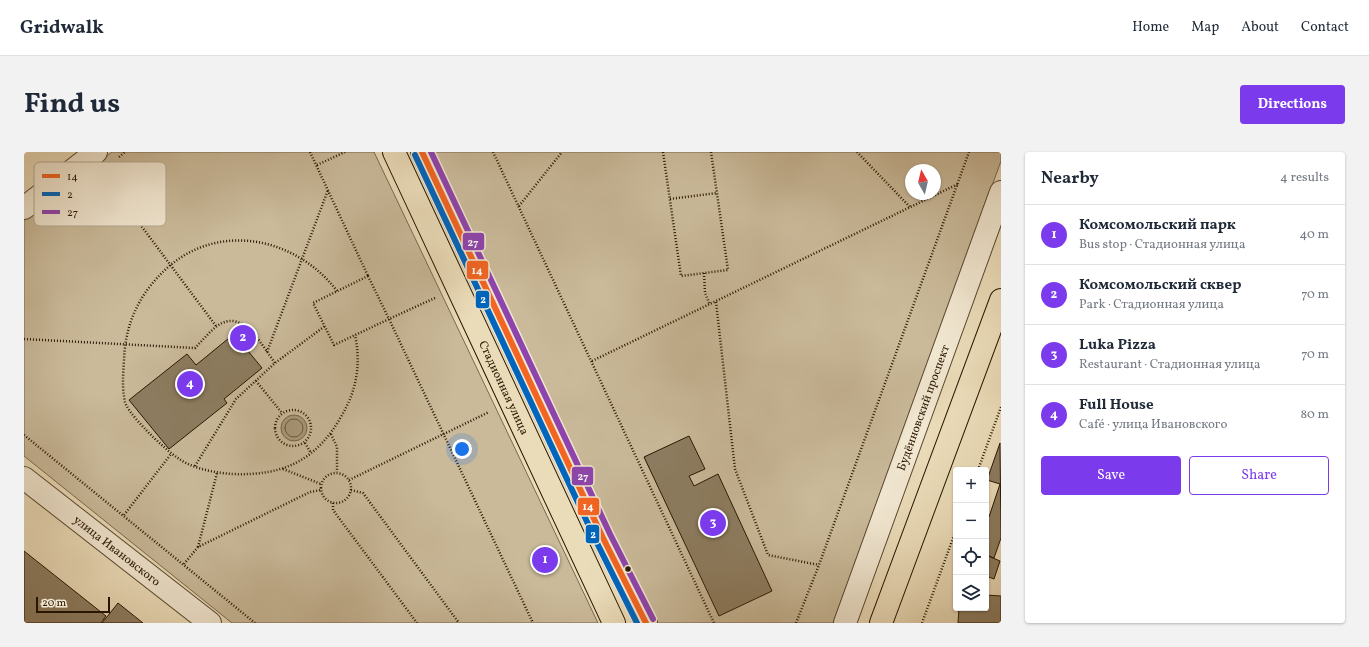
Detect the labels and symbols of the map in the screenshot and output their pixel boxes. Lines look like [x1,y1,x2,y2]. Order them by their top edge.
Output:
legend [34,162,166,226]
north arrow [905,164,941,200]
text: 14 [67,170,78,185]
text: 2 [67,188,73,203]
text: 27 [67,206,78,221]
line badge: 27 [462,232,485,251]
text: 27 [468,236,478,251]
line badge: 14 [466,260,489,280]
text: 14 [471,264,483,279]
line badge: 2 [475,290,490,309]
text: 2 [480,293,486,308]
pin: 2 [230,323,256,353]
street label: Стадионная улица [474,338,532,438]
street label: Будённовский проспект [894,343,954,473]
pin: 4 [177,369,203,399]
your location [452,439,472,459]
line badge: 27 [571,466,594,486]
text: 27 [578,470,588,485]
line badge: 14 [577,497,600,516]
text: 14 [582,500,594,515]
pin: 3 [700,508,726,538]
street label: улица Ивановского [70,512,163,590]
line badge: 2 [585,524,600,544]
text: 2 [590,528,596,543]
pin: 1 [532,545,558,575]
unlabelled marker [623,564,633,574]
scale bar [36,595,110,614]

